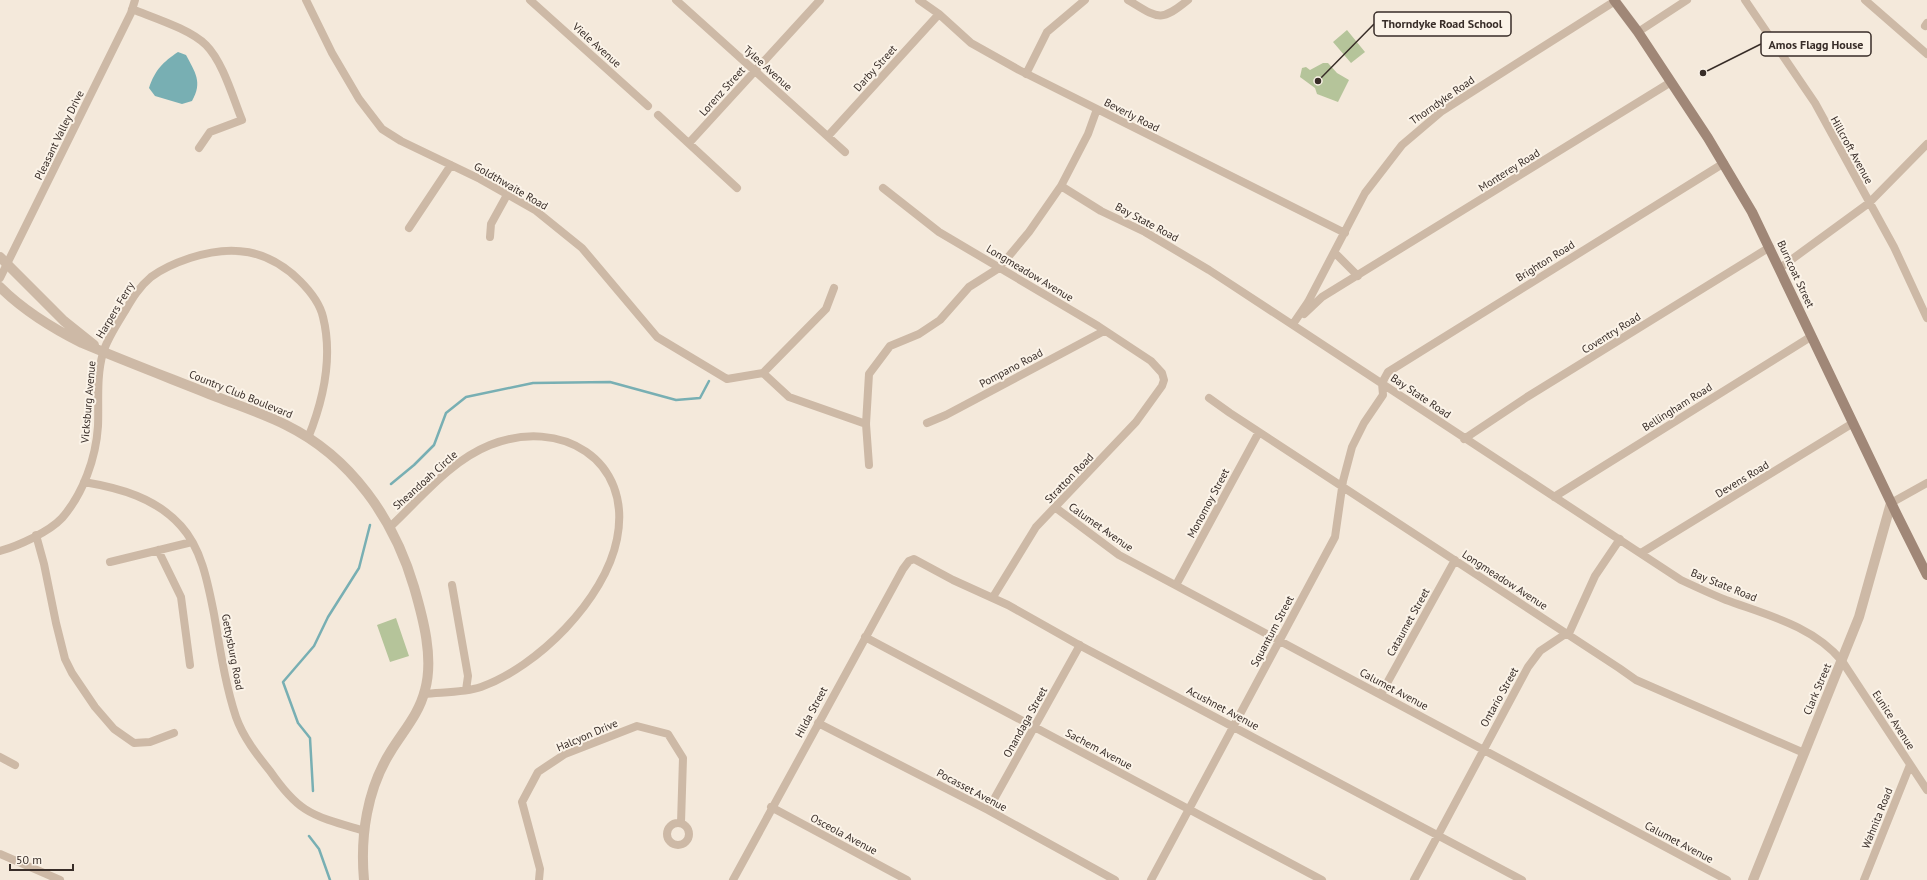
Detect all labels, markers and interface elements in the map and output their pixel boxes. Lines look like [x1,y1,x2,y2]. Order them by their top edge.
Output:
callout: Thorndyke Road School [1374,12,1511,36]
text: Thorndyke Road School [1382,16,1503,31]
street label: Viele Avenue [569,19,624,71]
callout: Amos Flagg House [1761,32,1871,56]
text: Amos Flagg House [1769,37,1863,52]
street label: Tylee Avenue [741,42,796,94]
street label: Darby Street [850,42,900,94]
street label: Lorenz Street [696,63,748,119]
street label: Thorndyke Road [1407,72,1477,127]
street label: Pleasant Valley Drive [31,87,87,182]
street label: Beverly Road [1102,95,1162,135]
street label: Hillcroft Avenue [1828,114,1877,187]
street label: Monterey Road [1476,146,1542,194]
street label: Goldthwaite Road [471,159,551,213]
street label: Bay State Road [1113,199,1181,245]
street label: Brighton Road [1513,237,1577,285]
street label: Burncoat Street [1774,238,1818,310]
street label: Longmeadow Avenue [984,241,1077,305]
street label: Harpers Ferry [93,279,138,341]
street label: Coventry Road [1579,309,1643,357]
street label: Pompano Road [977,345,1045,391]
street label: Vicksburg Avenue [77,360,99,445]
street label: Country Club Boulevard [187,367,295,421]
street label: Bay State Road [1388,371,1454,421]
street label: Bellingham Road [1639,380,1715,434]
street label: Sheandoah Circle [390,447,460,513]
street label: Stratton Road [1042,450,1096,506]
street label: Devens Road [1713,457,1771,500]
street label: Monomoy Street [1184,465,1232,540]
street label: Calumet Avenue [1066,500,1136,555]
street label: Longmeadow Avenue [1460,547,1551,613]
street label: Bay State Road [1689,565,1759,605]
street label: Cataumet Street [1383,585,1433,659]
street label: Squantum Street [1247,593,1297,669]
street label: Gettysburg Road [219,613,247,691]
street label: Clark Street [1800,661,1834,717]
street label: Ontario Street [1477,664,1521,729]
street label: Calumet Avenue [1357,665,1431,713]
street label: Acushnet Avenue [1184,683,1262,733]
street label: Hilda Street [792,684,830,740]
street label: Onandaga Street [1000,684,1050,760]
street label: Eunice Avenue [1870,688,1919,753]
street label: Halcyon Drive [554,716,620,754]
street label: Sachem Avenue [1063,726,1135,773]
street label: Pocasset Avenue [934,766,1010,815]
street label: Wahnita Road [1858,785,1896,851]
street label: Osceola Avenue [808,810,880,858]
street label: Calumet Avenue [1642,818,1716,866]
scale bar [10,846,73,872]
text: 50 m [16,852,42,867]

